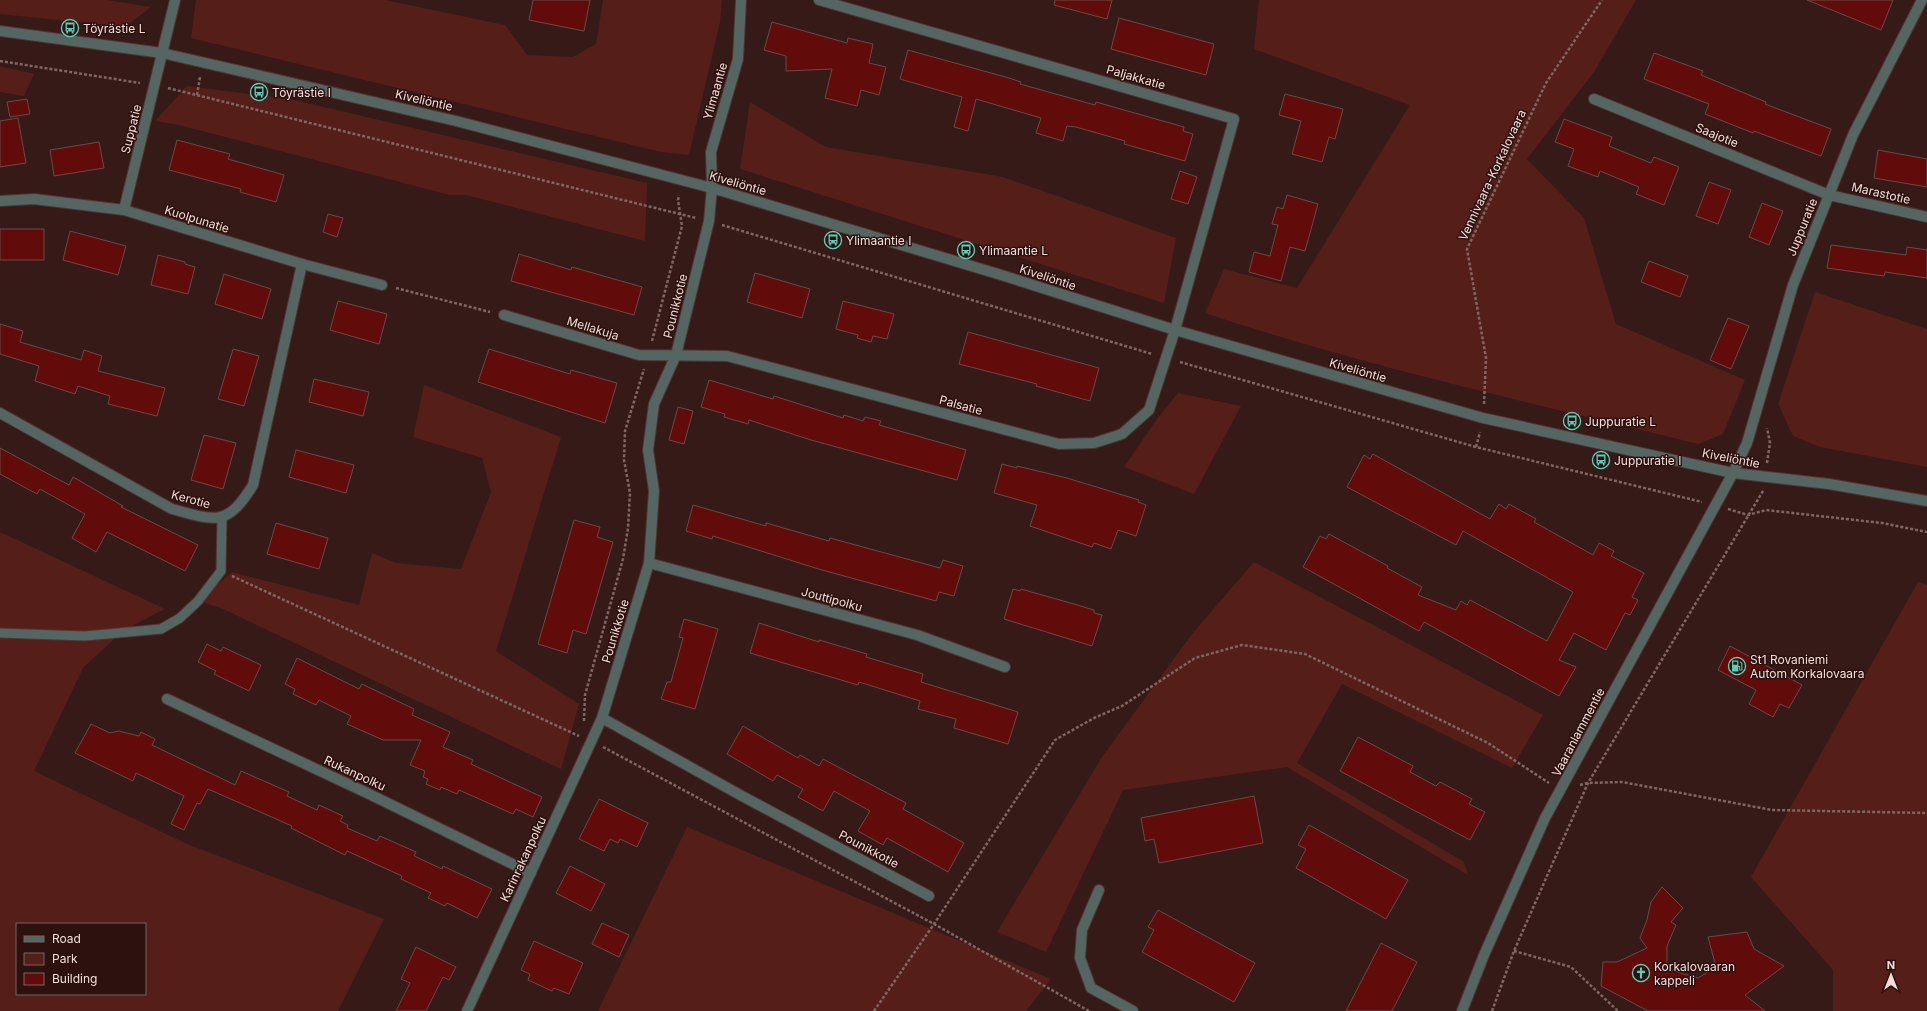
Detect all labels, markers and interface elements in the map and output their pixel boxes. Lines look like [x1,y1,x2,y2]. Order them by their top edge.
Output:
bus stop icon: Töyrästie L [60,18,80,38]
place label: Töyrästie L [83,21,146,36]
street label: Ylimaantie [700,61,730,121]
street label: Paljakkatie [1105,61,1167,93]
bus stop icon: Töyrästie I [249,82,269,102]
place label: Töyrästie I [272,85,331,100]
street label: Kiveliöntie [394,86,454,114]
street label: Suppatie [118,103,144,155]
street label: Vennivaara-Korkalovaara [1455,107,1529,243]
street label: Saajotie [1693,120,1741,150]
street label: Kiveliöntie [708,168,768,198]
street label: Marastotie [1850,179,1912,207]
street label: Juppuratie [1784,196,1820,258]
street label: Kuolpunatie [163,202,231,236]
bus stop icon: Ylimaantie I [823,230,843,250]
place label: Ylimaantie I [846,233,911,248]
bus stop icon: Ylimaantie L [956,240,976,260]
place label: Ylimaantie L [979,243,1048,258]
street label: Kiveliöntie [1018,261,1078,293]
street label: Pounikkotie [660,272,690,340]
street label: Mellakuja [565,313,621,343]
street label: Kiveliöntie [1328,355,1388,385]
street label: Palsatie [938,392,984,418]
bus stop icon: Juppuratie L [1562,411,1582,431]
place label: Juppuratie L [1585,414,1656,429]
street label: Kiveliöntie [1701,445,1761,471]
bus stop icon: Juppuratie I [1591,450,1611,470]
place label: Juppuratie I [1614,453,1681,468]
street label: Kerotie [170,487,212,511]
street label: Jouttipolku [800,584,864,614]
street label: Pounikkotie [598,597,632,665]
place label: St1 Rovaniemi Autom Korkalovaara [1750,652,1864,681]
fuel station icon: St1 Rovaniemi Autom Korkalovaara [1727,656,1747,676]
street label: Vaaranlammentie [1548,685,1608,779]
street label: Rukanpolku [322,752,388,794]
street label: Karinrakanpolku [497,814,549,904]
street label: Pounikkotie [836,827,902,871]
legend [16,923,146,995]
text: Road [52,931,81,946]
text: Park [52,951,78,966]
north arrow [1871,955,1911,995]
text: N [1887,958,1895,972]
place label: Korkalovaaran kappeli [1654,959,1735,988]
church icon: Korkalovaaran kappeli [1631,963,1651,983]
text: Building [52,971,97,986]

